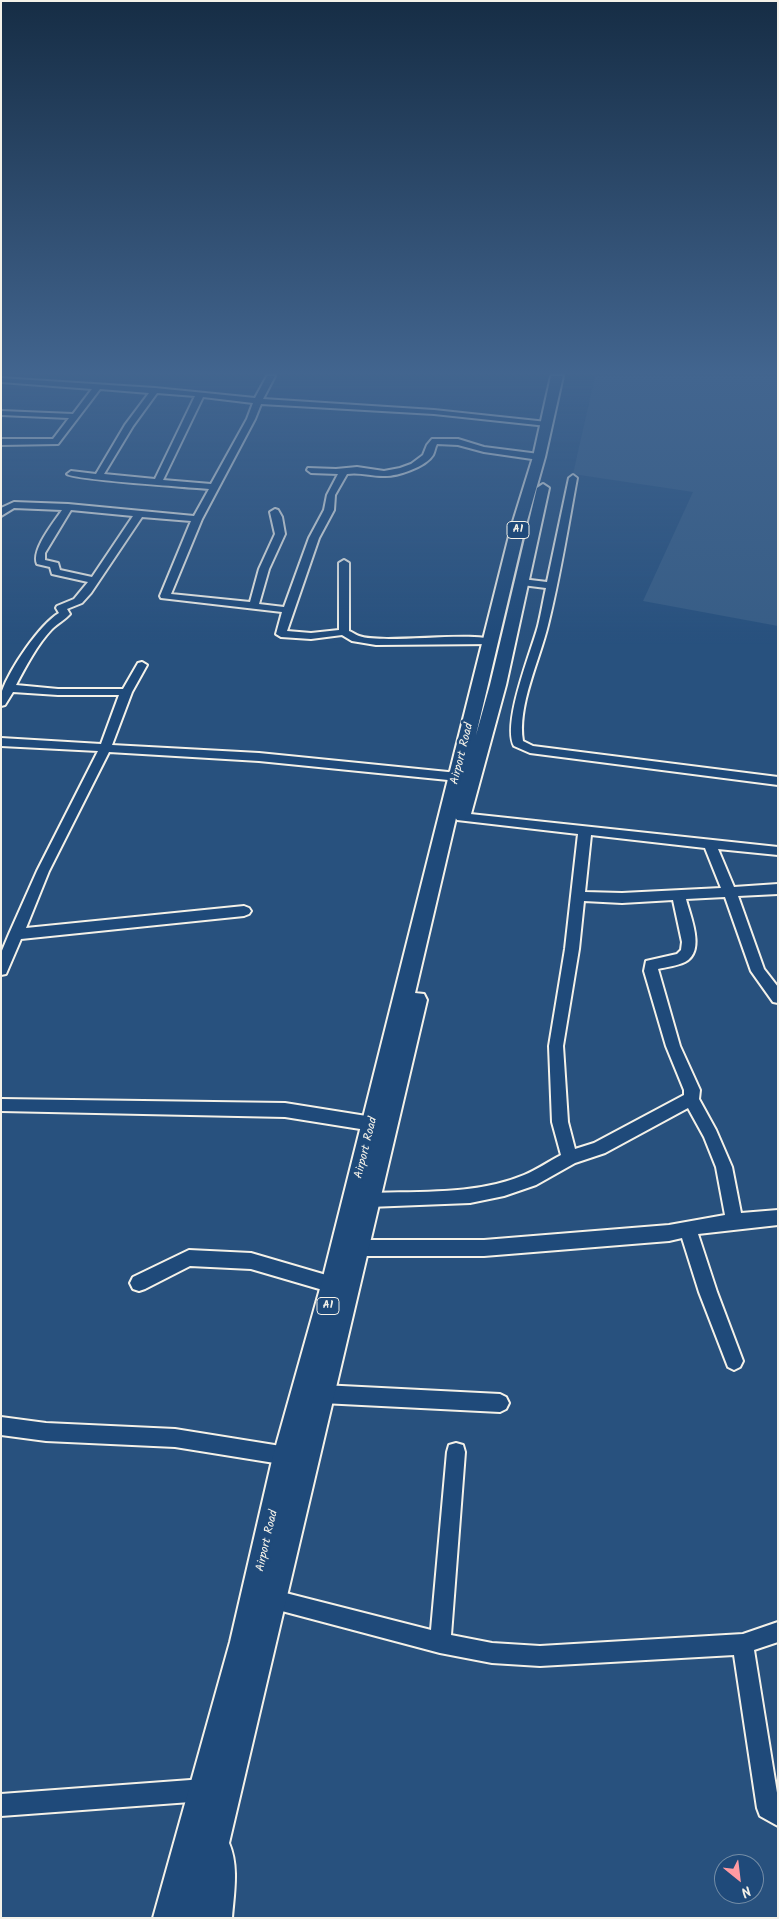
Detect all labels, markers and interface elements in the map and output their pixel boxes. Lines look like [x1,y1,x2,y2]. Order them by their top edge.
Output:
road number: A1 [507,522,529,538]
street label: Airport Road [448,722,478,786]
street label: Airport Road [352,1116,382,1180]
road number: A1 [317,1298,339,1314]
street label: Airport Road [254,1509,282,1573]
north arrow [714,1854,764,1904]
text: N [737,1879,755,1903]

